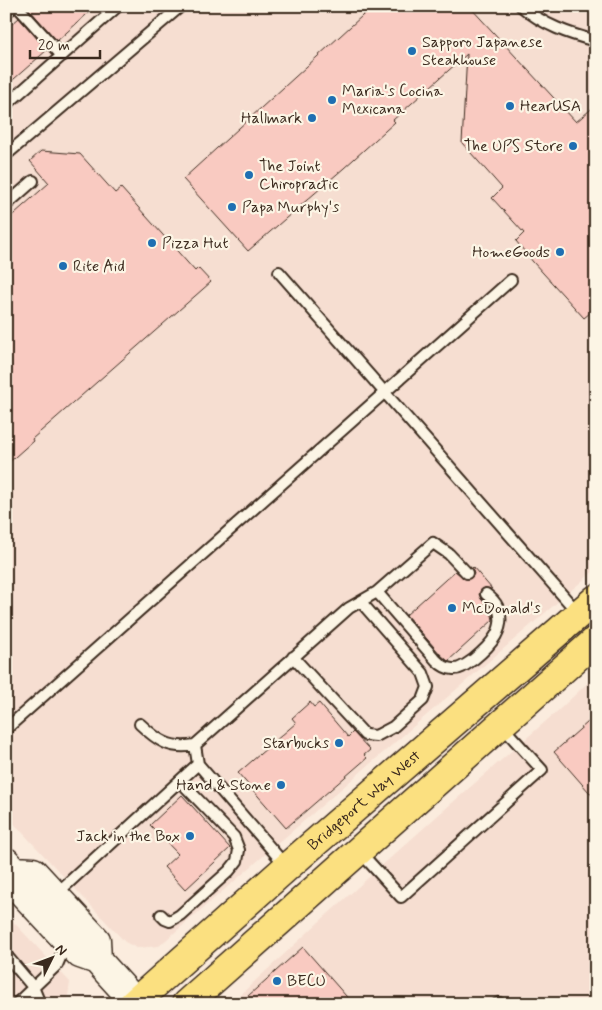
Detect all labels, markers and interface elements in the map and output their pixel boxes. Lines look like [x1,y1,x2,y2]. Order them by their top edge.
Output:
scale bar [30,28,100,60]
place label: Sapporo Japanese Steakhouse [422,32,543,71]
text: 20 m [38,36,70,56]
marker: Sapporo Japanese Steakhouse [406,45,418,57]
place label: Maria's Cocina Mexicana [342,81,443,120]
marker: Maria's Cocina Mexicana [326,94,338,106]
place label: HearUSA [520,96,581,117]
marker: HearUSA [504,100,516,112]
place label: Hallmark [241,108,302,129]
marker: Hallmark [306,112,318,124]
place label: The UPS Store [464,136,563,157]
marker: The UPS Store [567,140,579,152]
place label: The Joint Chiropractic [259,156,339,195]
marker: The Joint Chiropractic [243,169,255,181]
place label: Papa Murphy's [242,197,339,218]
marker: Papa Murphy's [226,201,238,213]
place label: Pizza Hut [162,233,229,254]
marker: Pizza Hut [146,237,158,249]
place label: HomeGoods [472,242,550,263]
marker: HomeGoods [554,246,566,258]
place label: Rite Aid [73,256,125,277]
marker: Rite Aid [57,260,69,272]
place label: McDonald's [462,598,541,619]
marker: McDonald's [446,602,458,614]
place label: Starbucks [263,733,329,754]
marker: Starbucks [333,737,345,749]
street label: Bridgeport Way West [303,745,425,855]
place label: Hand & Stone [176,775,271,796]
marker: Hand & Stone [275,779,287,791]
place label: Jack in the Box [76,826,180,847]
marker: Jack in the Box [184,830,196,842]
north arrow [28,932,78,982]
text: N [51,940,71,959]
place label: BECU [287,971,326,992]
marker: BECU [271,975,283,987]

